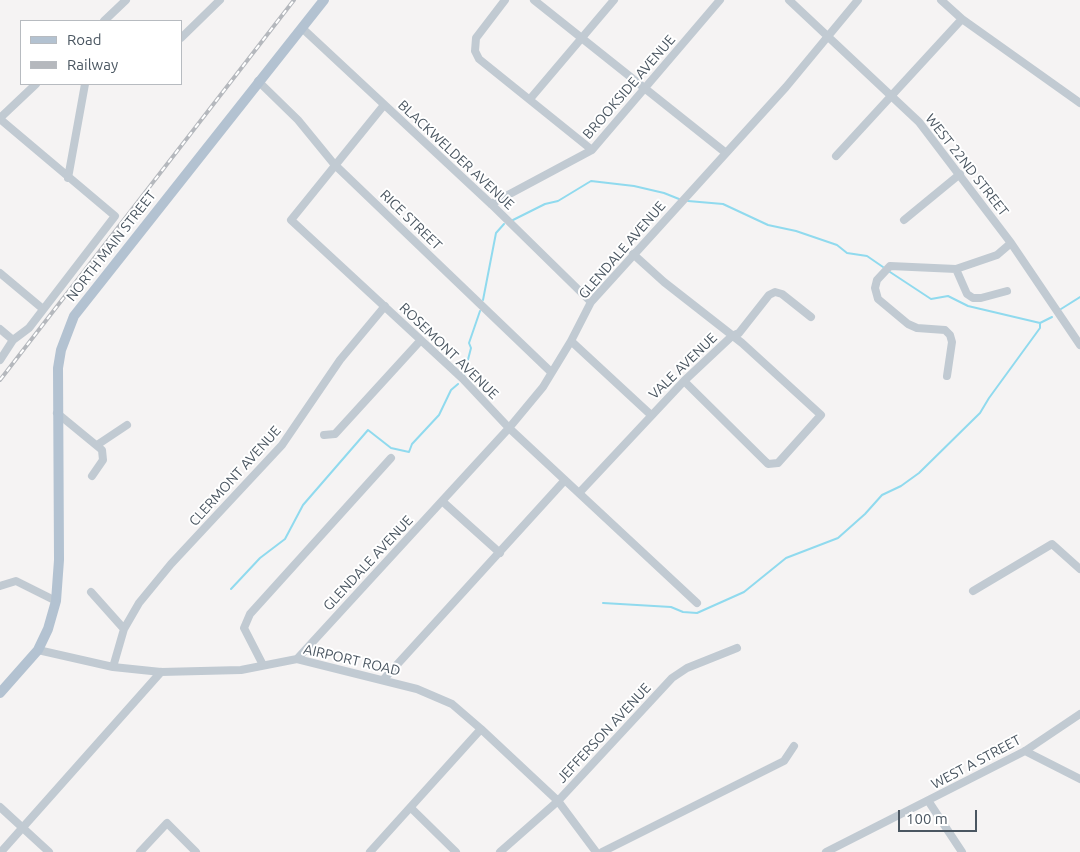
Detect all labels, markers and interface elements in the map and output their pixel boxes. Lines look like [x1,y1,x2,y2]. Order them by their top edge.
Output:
legend [20,20,182,85]
text: Road [67,31,102,48]
street label: BROOKSIDE AVENUE [579,32,679,142]
text: Railway [67,56,118,73]
street label: BLACKWELDER AVENUE [394,97,518,213]
street label: WEST 22ND STREET [922,110,1012,220]
street label: RICE STREET [377,186,445,254]
street label: NORTH MAIN STREET [63,187,159,305]
street label: GLENDALE AVENUE [575,198,669,302]
street label: ROSEMONT AVENUE [396,299,502,403]
street label: VALE AVENUE [646,329,720,403]
street label: CLERMONT AVENUE [186,423,284,529]
street label: GLENDALE AVENUE [320,512,416,614]
street label: AIRPORT ROAD [302,641,402,679]
street label: JEFFERSON AVENUE [554,680,654,786]
street label: WEST A STREET [928,731,1024,793]
scale bar [900,800,979,832]
text: 100 m [906,810,948,827]

